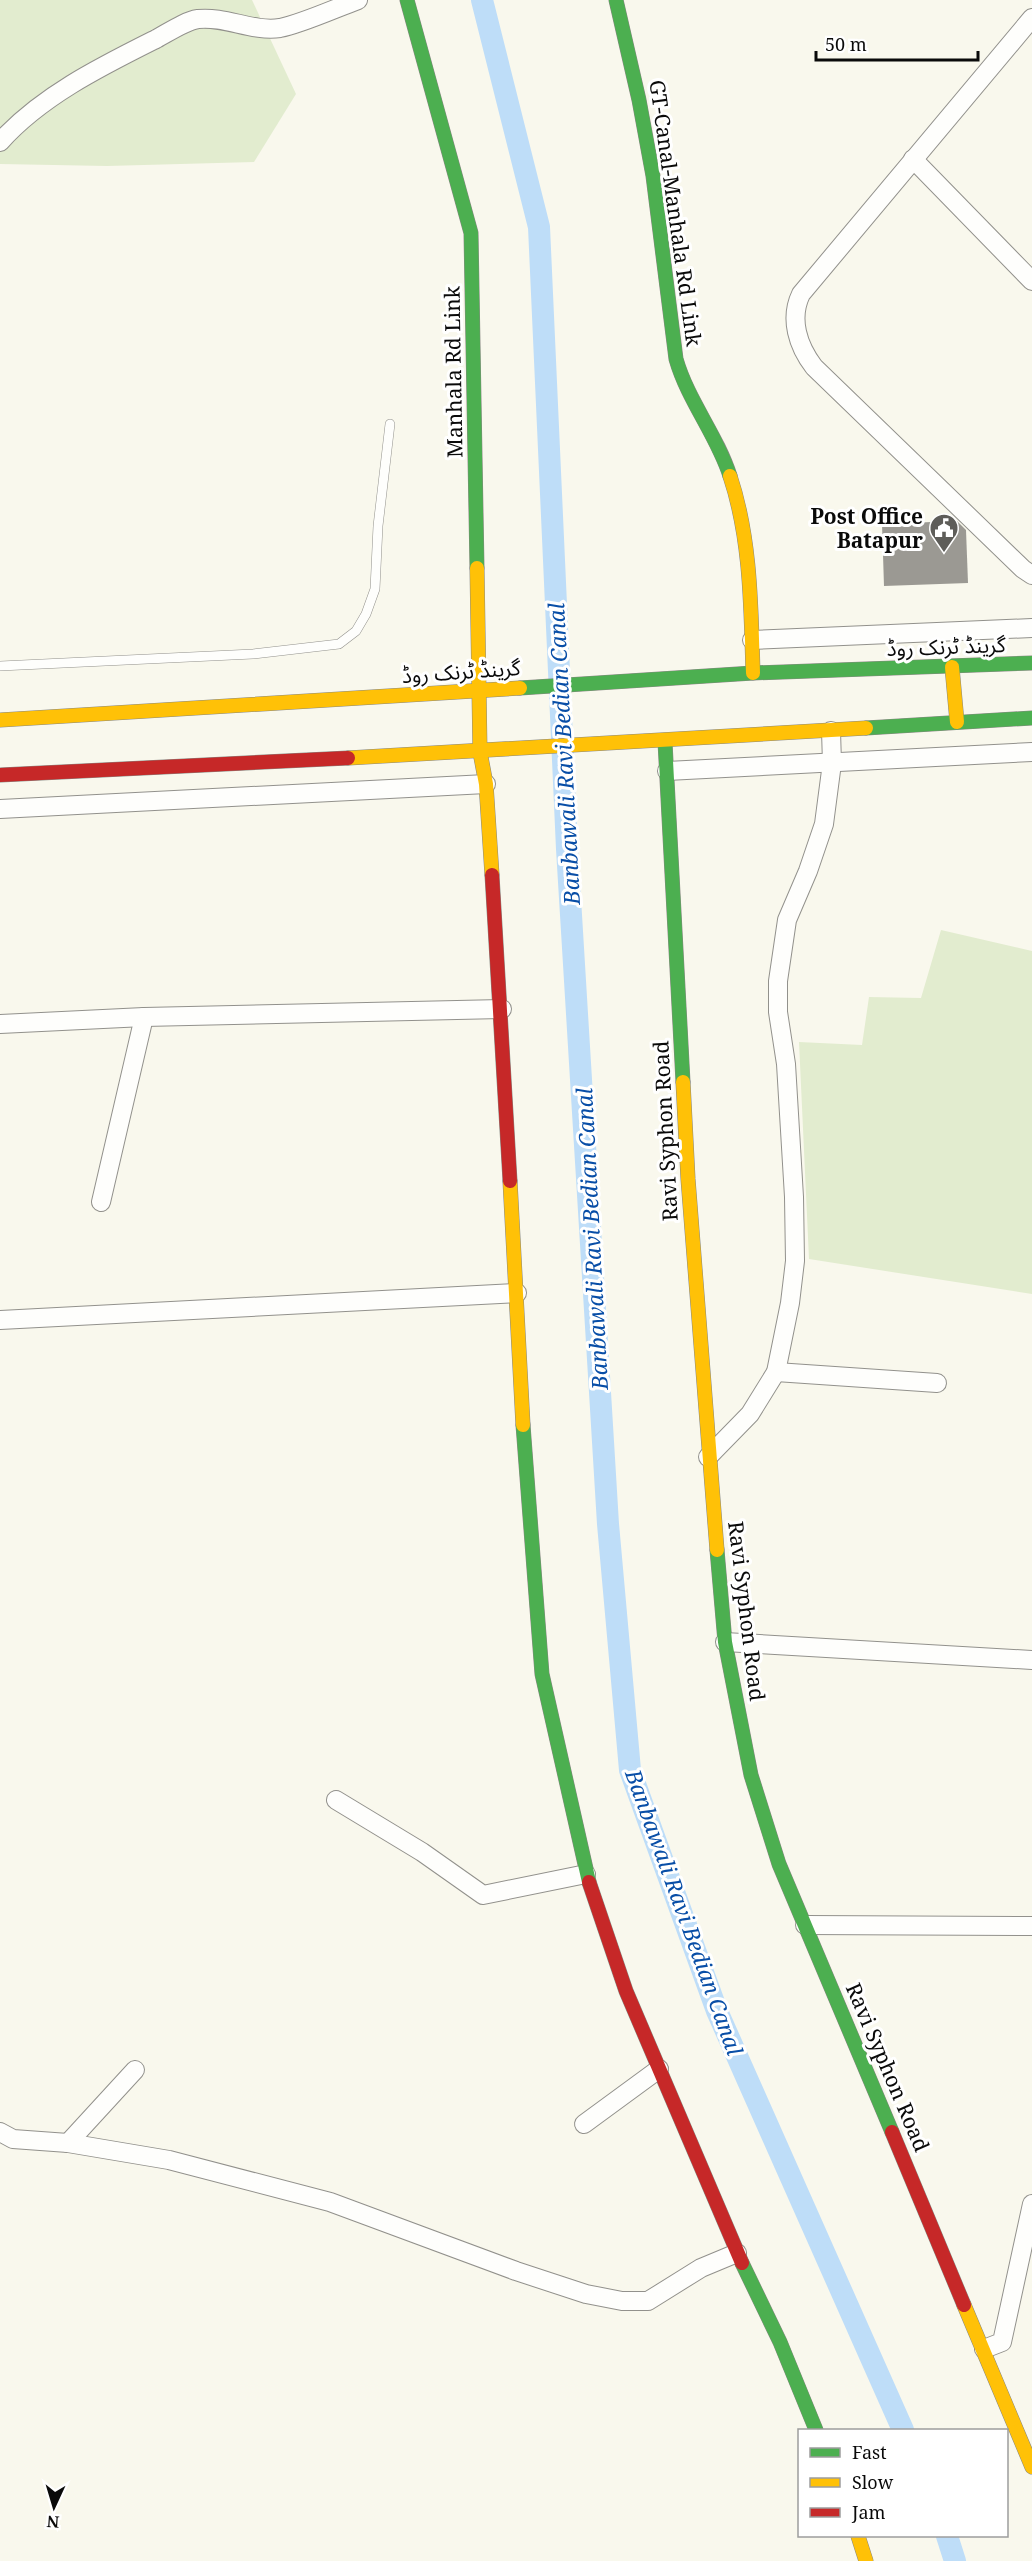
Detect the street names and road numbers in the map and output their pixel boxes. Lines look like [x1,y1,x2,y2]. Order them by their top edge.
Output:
street label: GT-Canal-Manhala Rd Link [643,78,709,349]
street label: Manhala Rd Link [437,285,468,458]
street label: گرینڈ ٹرنک روڈ [886,630,1006,662]
street label: گرینڈ ٹرنک روڈ [401,653,522,689]
street label: Ravi Syphon Road [646,1040,684,1222]
street label: Ravi Syphon Road [722,1520,772,1703]
street label: Ravi Syphon Road [840,1978,936,2156]

